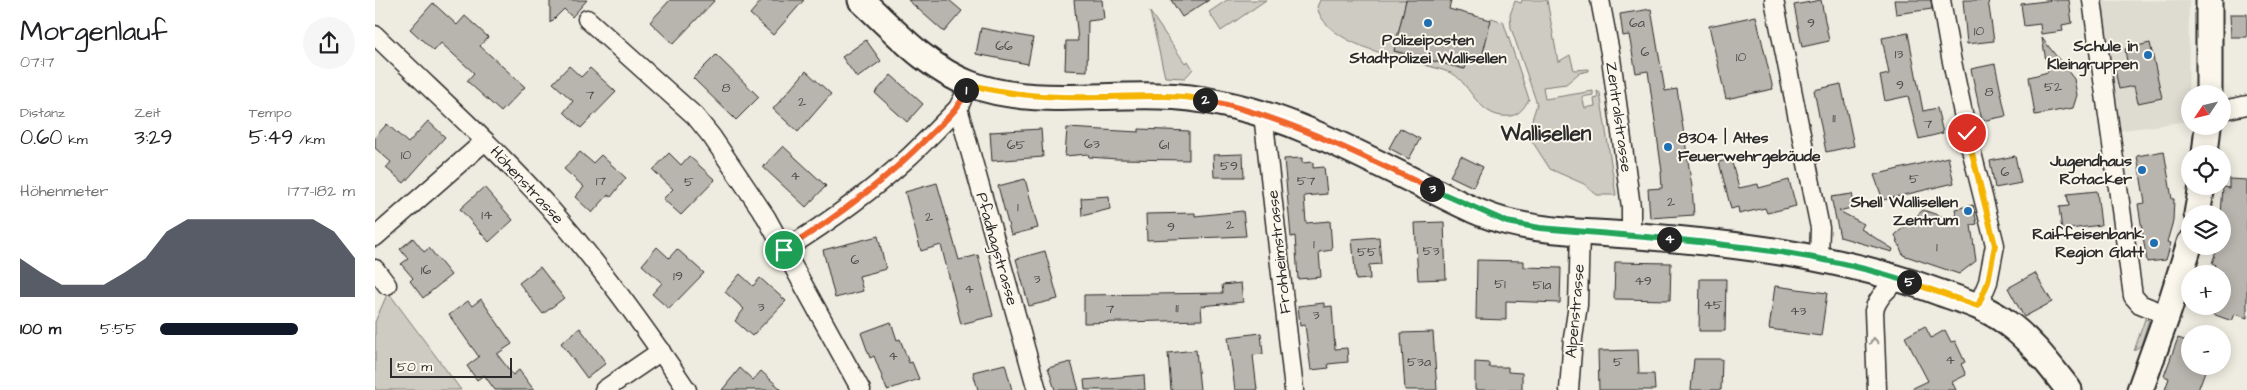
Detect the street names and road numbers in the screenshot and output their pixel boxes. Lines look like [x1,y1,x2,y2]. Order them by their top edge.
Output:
street label: Zentralstrasse [1600,60,1638,174]
street label: Höhenstrasse [485,141,569,229]
street label: Frohheimstrasse [1262,189,1296,315]
street label: Pfadhagstrasse [969,190,1024,309]
street label: Alpenstrasse [1560,263,1590,359]

